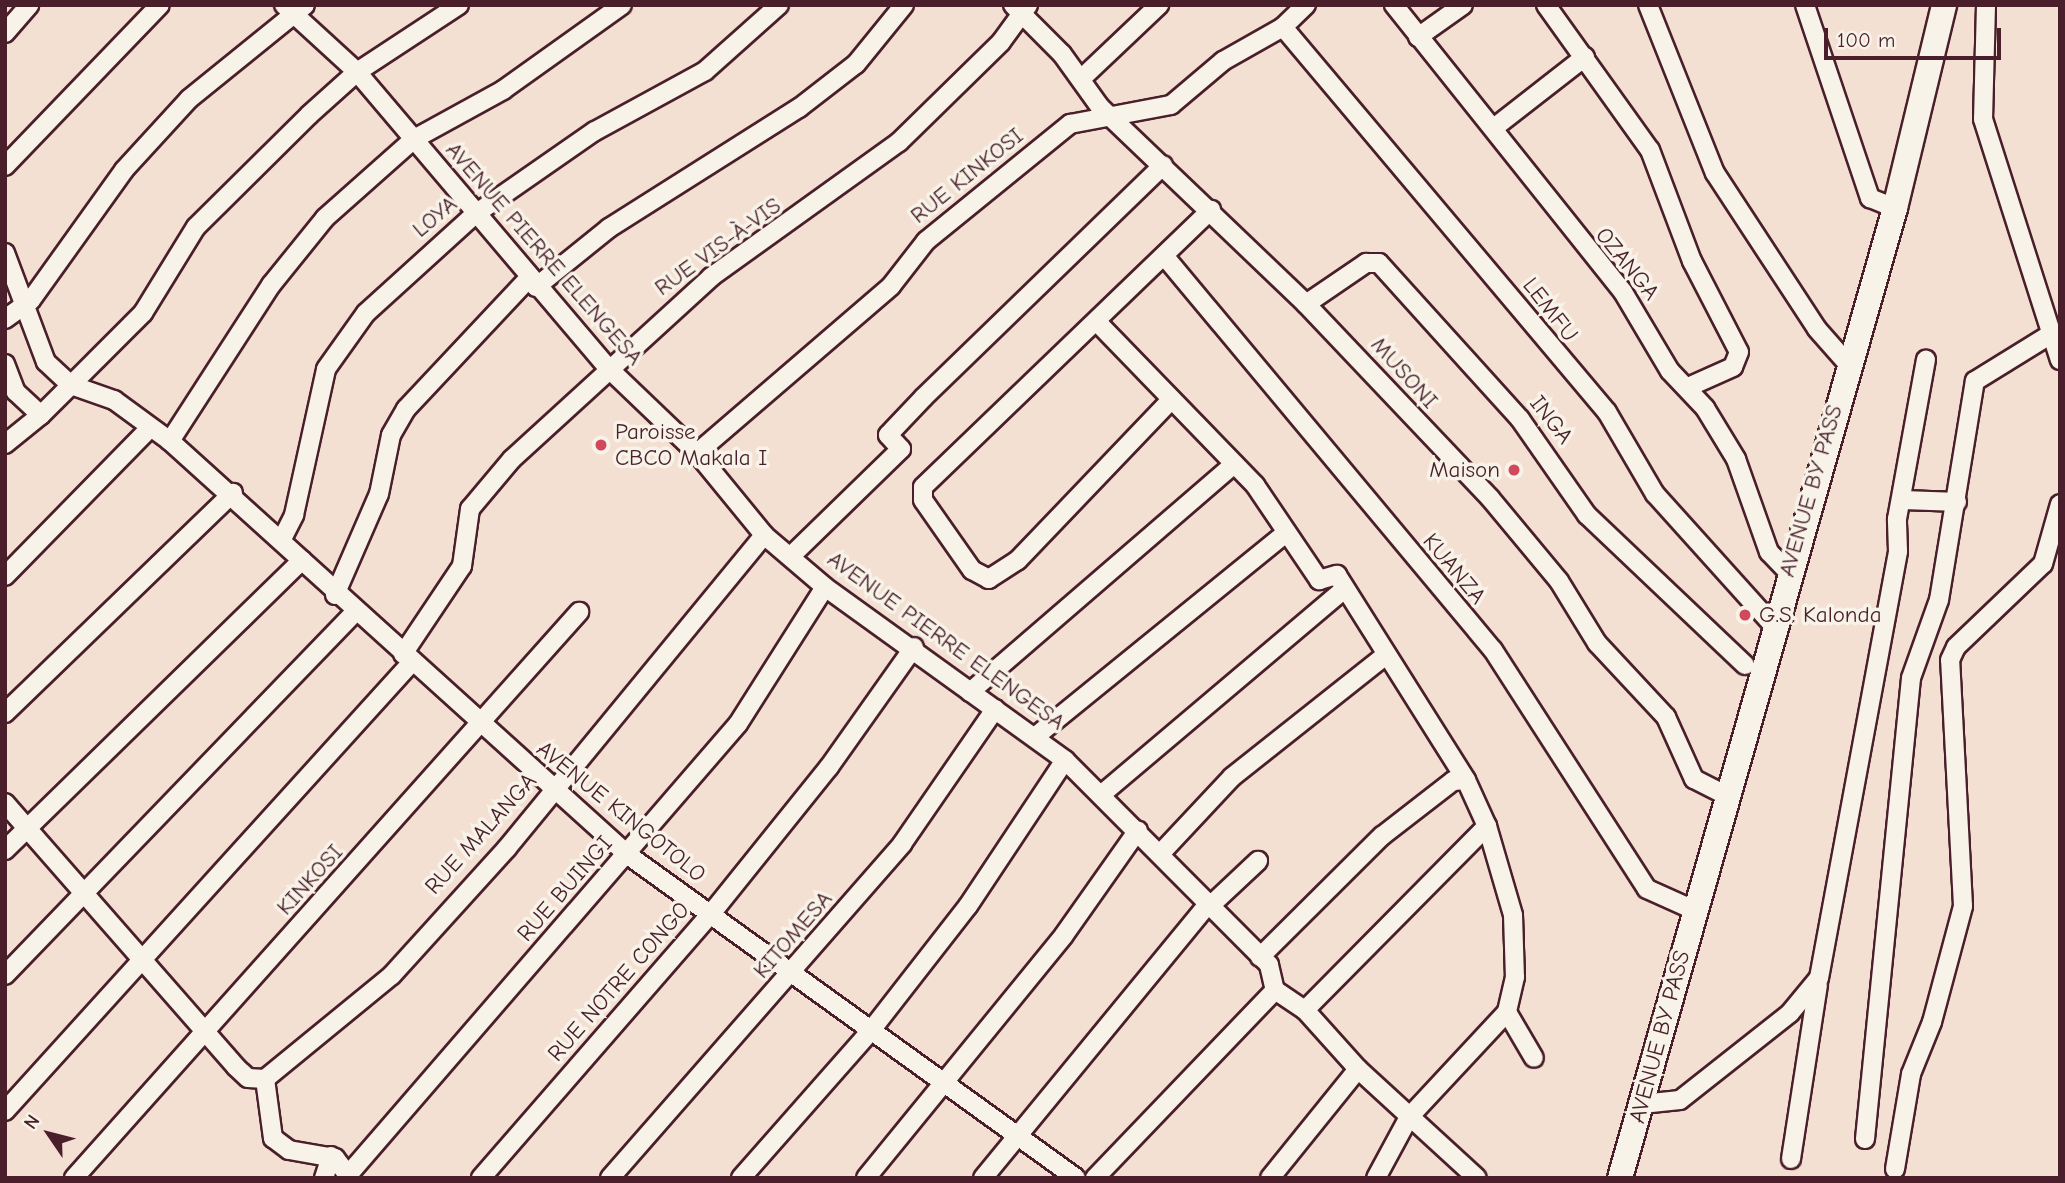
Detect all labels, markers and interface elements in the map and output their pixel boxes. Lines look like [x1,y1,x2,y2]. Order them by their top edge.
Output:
scale bar [1827,14,2004,58]
text: 100 m [1837,28,1895,52]
street label: RUE KINKOSI [905,122,1029,230]
street label: AVENUE PIERRE ELENGESA [440,137,648,371]
street label: LOYA [407,190,463,244]
street label: RUE VIS-À-VIS [650,192,786,302]
street label: OZANGA [1589,222,1665,306]
street label: LEMFU [1516,272,1584,348]
street label: MUSONI [1365,332,1443,414]
street label: INGA [1524,390,1578,450]
street label: AVENUE BY PASS [1773,402,1849,580]
place label: Paroisse CBCO Makala I [615,418,767,472]
marker: Paroisse CBCO Makala I [593,437,609,453]
place label: Maison [1429,456,1500,484]
marker: Maison [1506,462,1522,478]
street label: KUANZA [1417,528,1491,610]
street label: AVENUE PIERRE ELENGESA [822,546,1070,736]
place label: G.S. Kalonda [1759,601,1882,629]
marker: G.S. Kalonda [1737,607,1753,623]
street label: AVENUE KINGOTOLO [531,735,711,889]
street label: RUE MALANGA [419,768,543,900]
street label: RUE BUINGI [512,831,618,947]
street label: KINKOSI [271,839,349,921]
street label: KITOMESA [748,886,838,984]
street label: RUE NOTRE CONGO [542,897,696,1067]
street label: AVENUE BY PASS [1624,948,1696,1126]
north arrow [14,1099,84,1169]
text: N [19,1111,44,1133]

